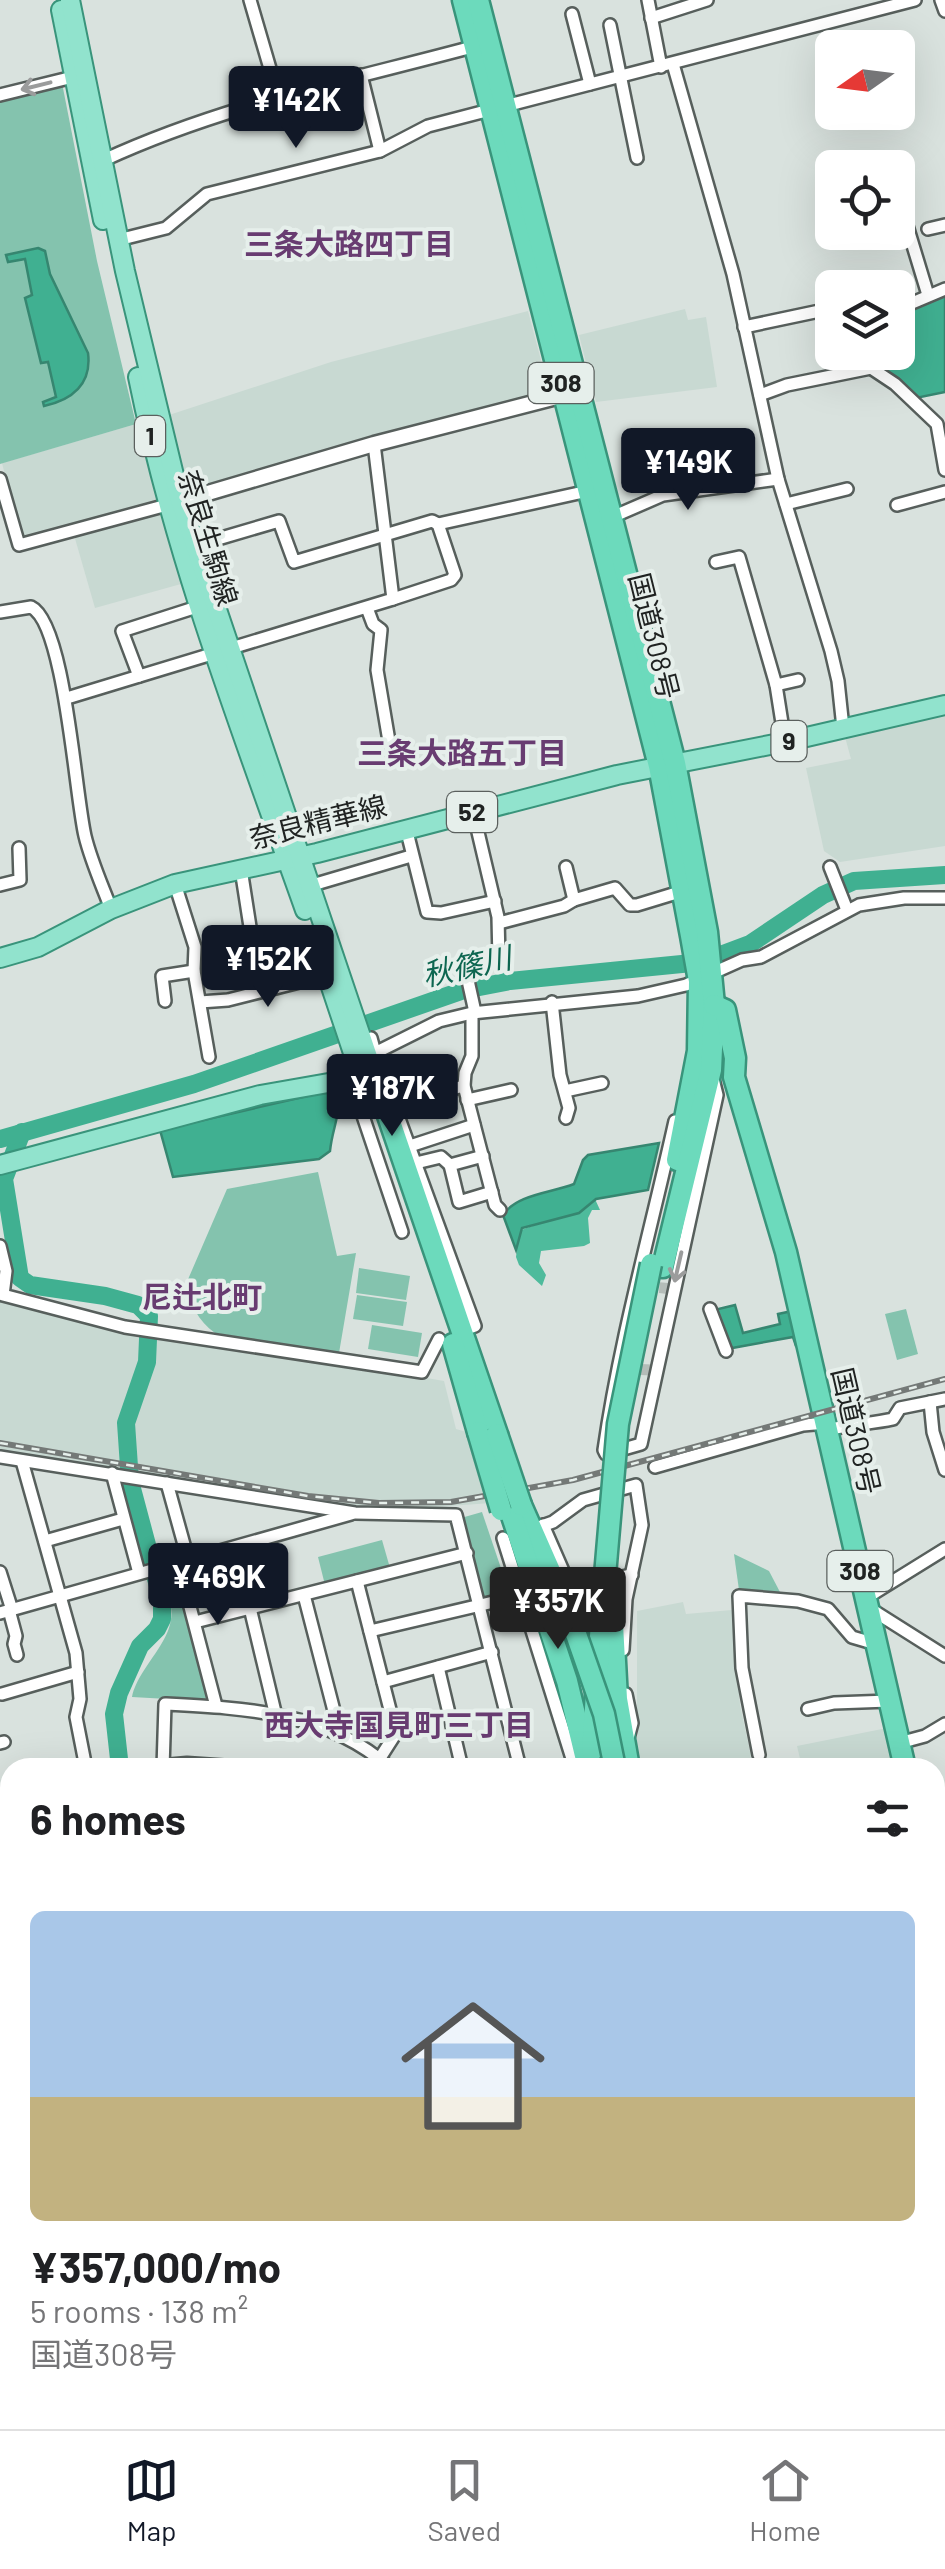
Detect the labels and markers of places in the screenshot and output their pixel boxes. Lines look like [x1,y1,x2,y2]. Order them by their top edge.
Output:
pin: ¥142K [226,66,366,151]
pin: ¥149K [618,428,758,513]
pin: ¥152K [198,925,338,1010]
pin: ¥187K [322,1054,462,1139]
pin: ¥469K [148,1543,288,1628]
pin: ¥357K [488,1567,628,1652]

